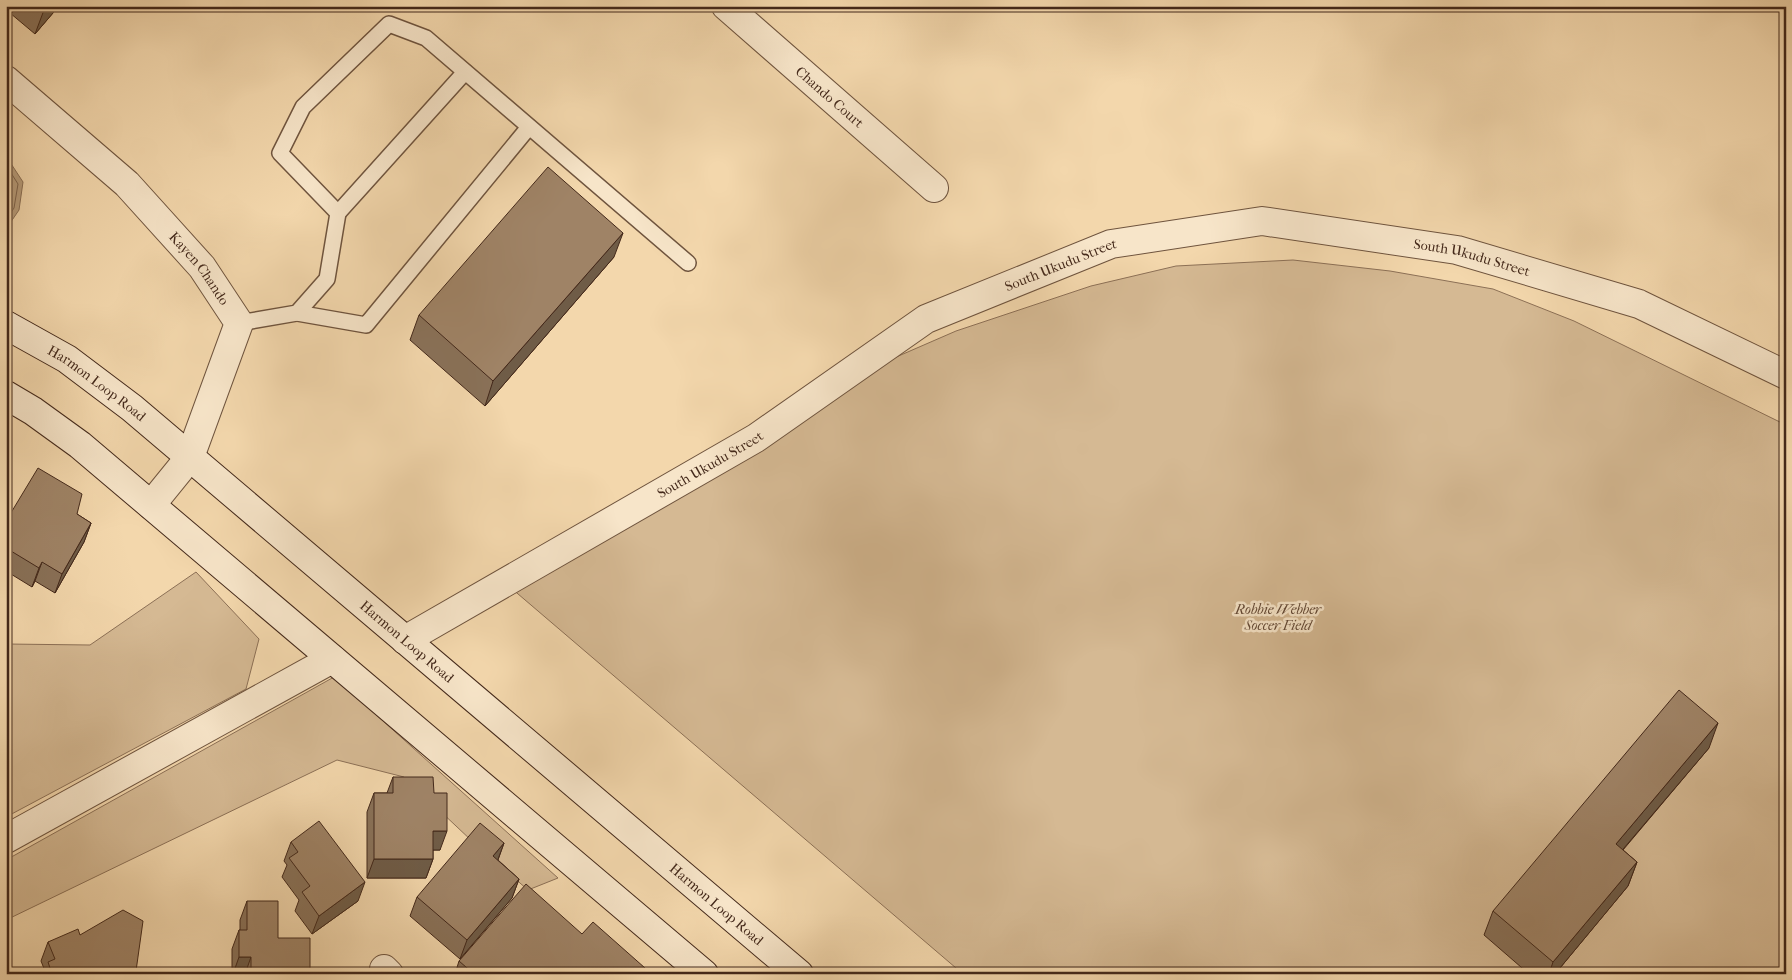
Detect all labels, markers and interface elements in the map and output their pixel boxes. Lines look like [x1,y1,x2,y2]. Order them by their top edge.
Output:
street label: Chando Court [792,63,867,132]
street label: Kayen Chando [165,229,233,309]
street label: South Ukudu Street [1002,235,1118,295]
street label: South Ukudu Street [1412,236,1532,280]
street label: Harmon Loop Road [44,342,149,425]
street label: South Ukudu Street [654,428,767,502]
street label: Harmon Loop Road [356,597,457,687]
park label: Robbie Webber Soccer Field [1234,601,1323,634]
street label: Harmon Loop Road [666,860,767,949]

